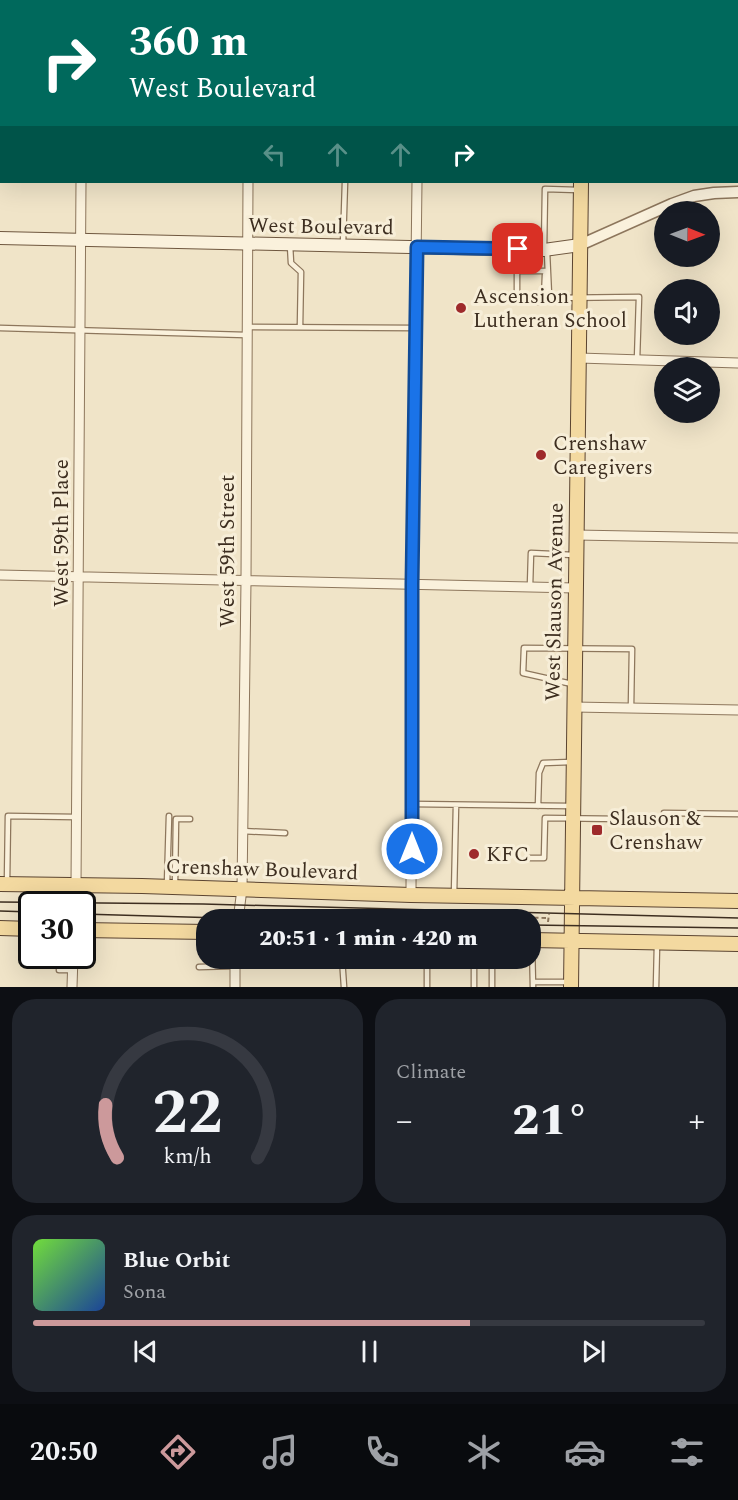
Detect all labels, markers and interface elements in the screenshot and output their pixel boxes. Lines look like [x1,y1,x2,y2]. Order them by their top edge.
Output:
text: 360 m [129,11,248,74]
icon: right [30,24,108,102]
text: West Boulevard [129,68,316,110]
icon: left [258,138,291,171]
icon: ahead [321,138,354,171]
icon: ahead [384,138,417,171]
icon: right [447,138,480,171]
north arrow [654,201,720,267]
map controls [654,201,720,423]
street label: West Boulevard [248,210,394,244]
pin [492,223,543,274]
icon: arrive [501,232,534,265]
button: sound [654,279,720,345]
place label: Ascension Lutheran School [473,281,627,337]
marker: Ascension Lutheran School [454,301,468,315]
button: layers [654,357,720,423]
place label: Crenshaw Caregivers [553,428,653,484]
marker: Crenshaw Caregivers [534,448,548,462]
street label: West 59th Place [46,459,78,607]
street label: West 59th Street [212,475,244,627]
street label: West Slauson Avenue [537,503,573,702]
place label: Slauson & Crenshaw [609,803,703,859]
position arrow [380,817,444,881]
marker: Slauson & Crenshaw [590,823,604,837]
place label: KFC [486,839,529,871]
marker: KFC [467,847,481,861]
street label: Crenshaw Boulevard [165,851,359,889]
speed limit sign: 30 [18,891,96,969]
text: 20:51 · 1 min · 420 m [259,922,478,955]
text: Climate [396,1057,466,1087]
text: 22 [152,1066,223,1161]
text: 21° [512,1086,589,1155]
text: − [396,1096,413,1146]
text: + [688,1096,705,1146]
text: km/h [163,1140,212,1173]
text: Blue Orbit [123,1244,230,1277]
text: Sona [123,1277,166,1307]
icon: previous [129,1335,162,1368]
icon: pause [353,1335,386,1368]
icon: next [577,1335,610,1368]
text: 20:50 [30,1431,98,1473]
icon: directions [157,1431,199,1473]
icon: music [259,1431,301,1473]
icon: phone [361,1431,403,1473]
icon: climate [463,1431,505,1473]
icon: car [564,1431,606,1473]
icon: filters [666,1431,708,1473]

